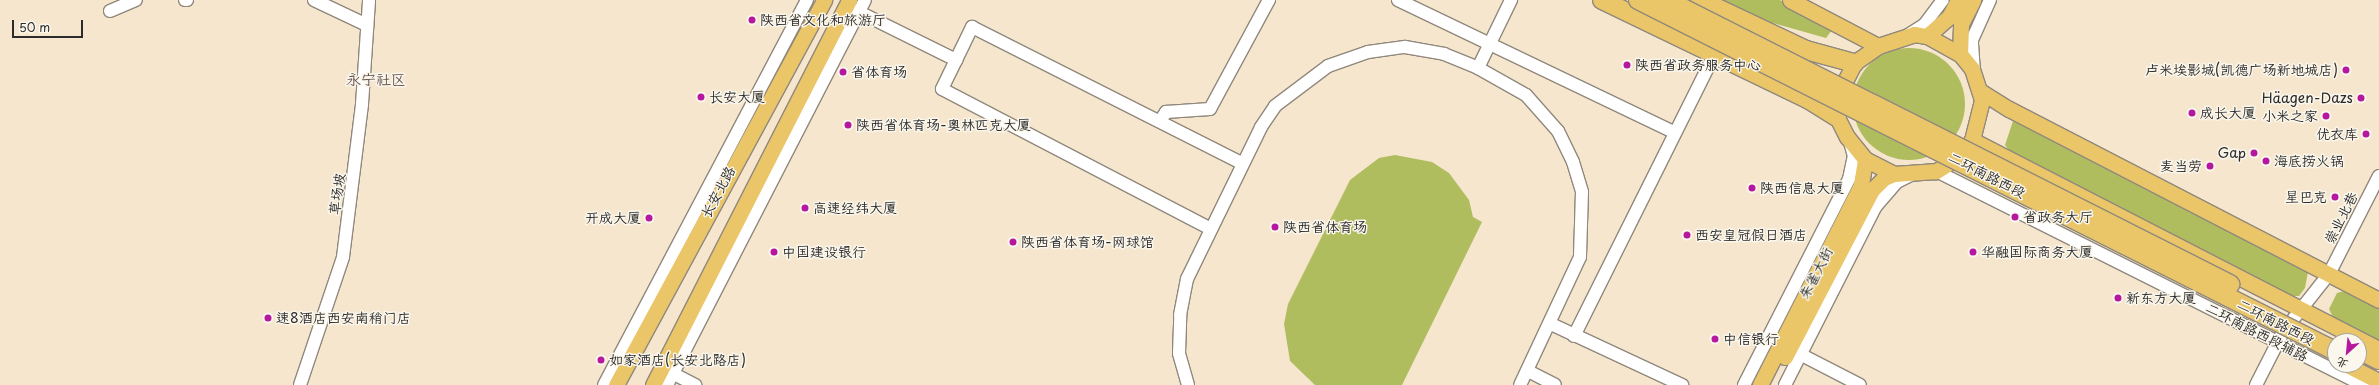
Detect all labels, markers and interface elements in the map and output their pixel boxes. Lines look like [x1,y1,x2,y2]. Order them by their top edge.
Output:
scale bar [14,12,85,38]
place label: 陕西省文化和旅游厅 [760,12,886,28]
marker: 陕西省文化和旅游厅 [747,15,757,25]
text: 50 m [19,18,50,36]
place label: 陕西省政务服务中心 [1635,57,1761,73]
marker: 陕西省政务服务中心 [1622,60,1632,70]
place label: 卢米埃影城(凯德广场新地城店) [2145,62,2338,78]
place label: 省体育场 [851,64,907,80]
marker: 卢米埃影城(凯德广场新地城店) [2341,65,2351,75]
marker: 省体育场 [838,67,848,77]
district label: 永宁社区 [346,70,406,88]
place label: 长安大厦 [709,89,765,105]
place label: Häagen-Dazs [2262,90,2353,106]
marker: 长安大厦 [696,92,706,102]
marker: Häagen-Dazs [2356,93,2366,103]
place label: 成长大厦 [2200,105,2256,121]
marker: 成长大厦 [2187,108,2197,118]
place label: 小米之家 [2262,108,2318,124]
marker: 小米之家 [2321,111,2331,121]
place label: 陕西省体育场-奥林匹克大厦 [856,117,1031,133]
marker: 陕西省体育场-奥林匹克大厦 [843,120,853,130]
place label: 优衣库 [2316,126,2358,142]
marker: 优衣库 [2361,129,2371,139]
place label: Gap [2218,145,2246,161]
street label: 二环南路西段 [1946,148,2028,202]
marker: Gap [2249,148,2259,158]
place label: 海底捞火锅 [2274,153,2344,169]
marker: 海底捞火锅 [2261,156,2271,166]
place label: 麦当劳 [2160,158,2202,174]
marker: 麦当劳 [2205,161,2215,171]
street label: 长安北路 [697,163,739,221]
street label: 草场坡 [326,172,348,216]
place label: 陕西信息大厦 [1760,180,1844,196]
marker: 陕西信息大厦 [1747,183,1757,193]
place label: 星巴克 [2285,189,2327,205]
street label: 崇业北巷 [2321,189,2361,247]
marker: 星巴克 [2330,192,2340,202]
place label: 高速经纬大厦 [813,200,897,216]
marker: 高速经纬大厦 [800,203,810,213]
place label: 省政务大厅 [2023,209,2093,225]
place label: 开成大厦 [585,210,641,226]
marker: 省政务大厅 [2010,212,2020,222]
marker: 开成大厦 [644,213,654,223]
place label: 陕西省体育场 [1283,219,1367,235]
marker: 陕西省体育场 [1270,222,1280,232]
place label: 西安皇冠假日酒店 [1695,227,1807,243]
marker: 西安皇冠假日酒店 [1682,230,1692,240]
place label: 陕西省体育场-网球馆 [1021,234,1154,250]
marker: 陕西省体育场-网球馆 [1008,237,1018,247]
place label: 中国建设银行 [782,244,866,260]
street label: 朱雀大街 [1796,244,1836,302]
place label: 华融国际商务大厦 [1981,244,2093,260]
marker: 中国建设银行 [769,247,779,257]
marker: 华融国际商务大厦 [1968,247,1978,257]
place label: 新东方大厦 [2126,290,2196,306]
marker: 新东方大厦 [2113,293,2123,303]
street label: 二环南路西段 [2235,295,2317,349]
street label: 二环南路西段辅路 [2203,299,2311,365]
place label: 速8酒店西安南稍门店 [276,310,411,326]
marker: 速8酒店西安南稍门店 [263,313,273,323]
place label: 中信银行 [1723,331,1779,347]
north arrow [2327,333,2367,373]
marker: 中信银行 [1710,334,1720,344]
place label: 如家酒店(长安北路店) [609,352,746,368]
text: 北 [2333,353,2351,373]
marker: 如家酒店(长安北路店) [596,355,606,365]

